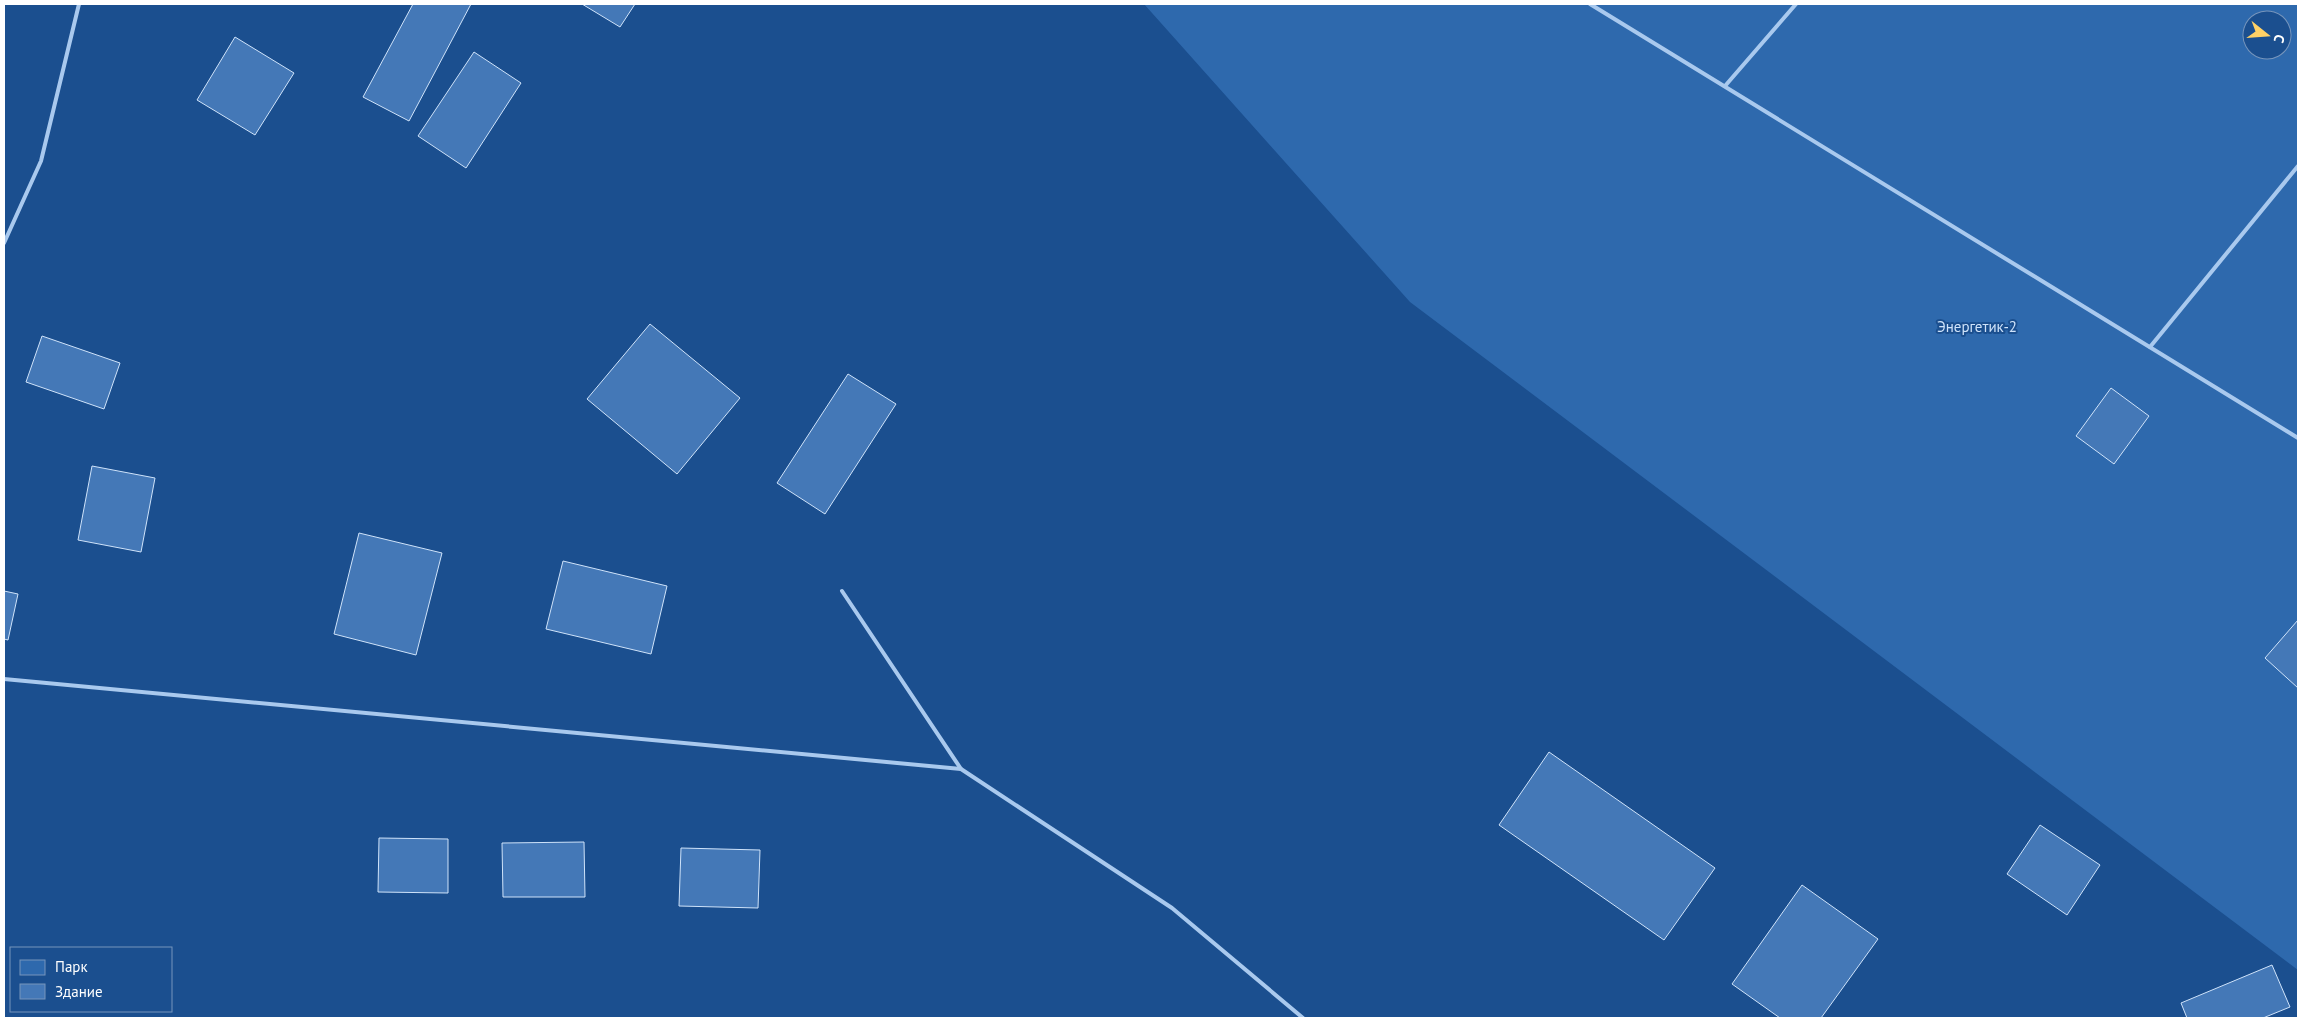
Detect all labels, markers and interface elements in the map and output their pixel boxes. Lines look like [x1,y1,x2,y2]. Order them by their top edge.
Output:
north arrow [2242,10,2292,60]
text: С [2270,32,2289,45]
park label: Энергетик-2 [1937,317,2017,336]
legend [10,947,172,1012]
text: Парк [55,957,88,976]
text: Здание [55,982,103,1001]

